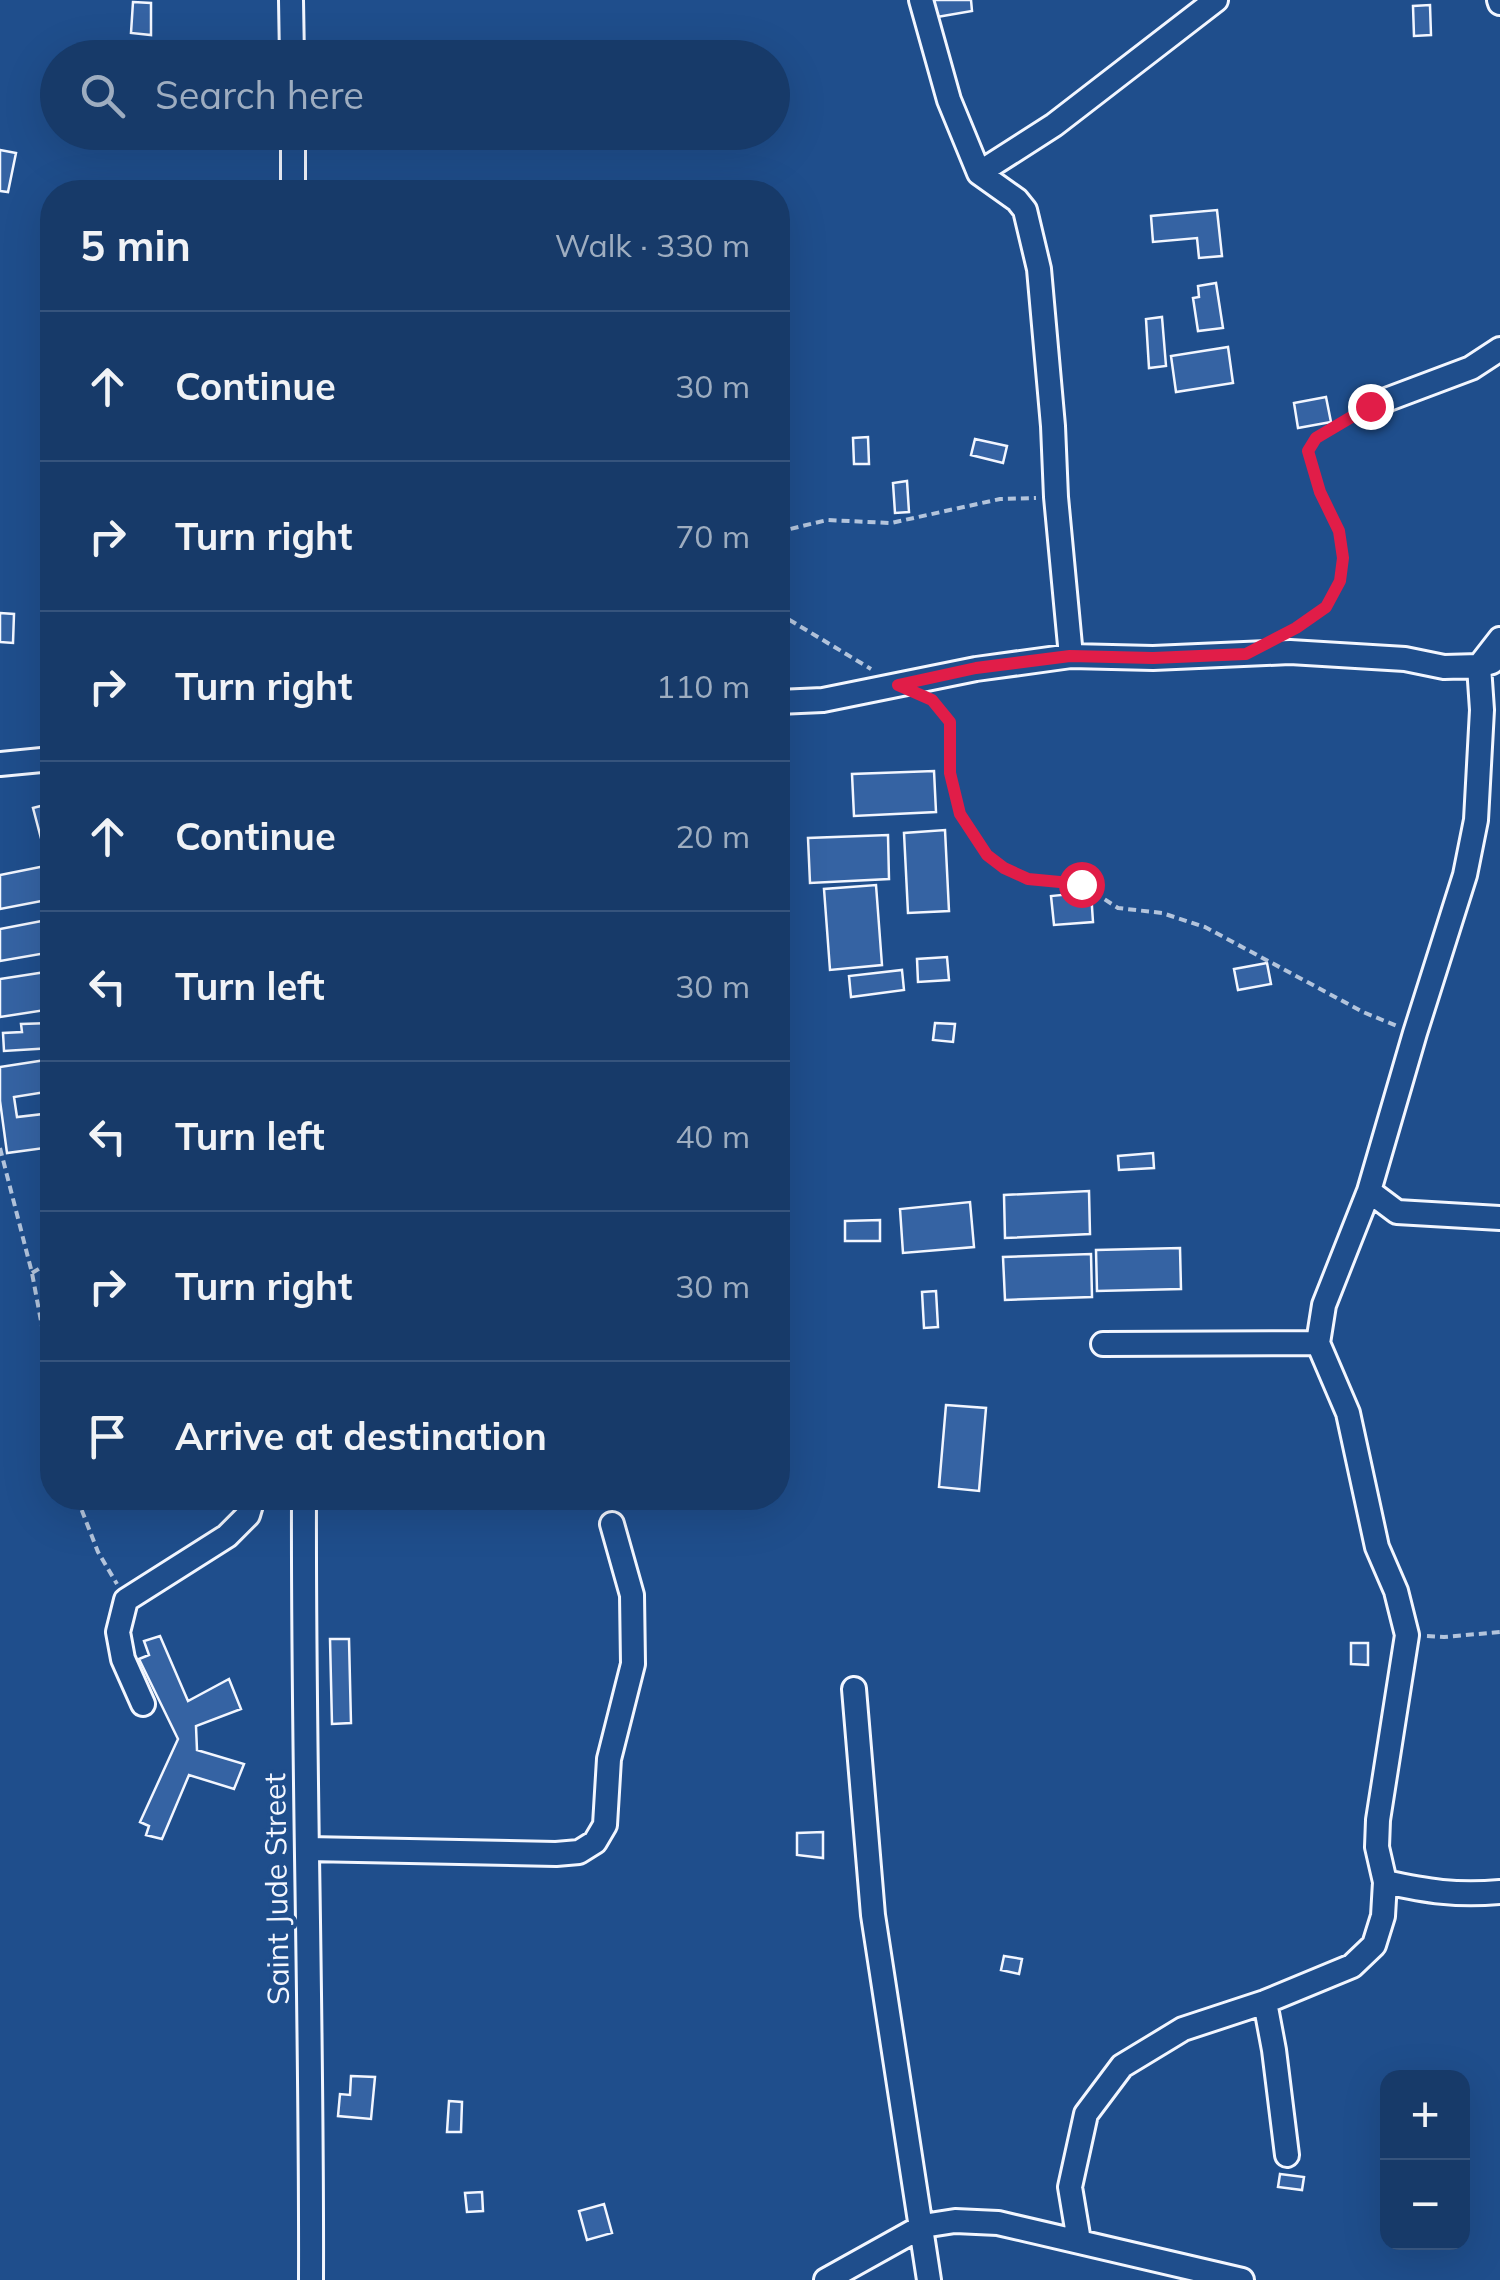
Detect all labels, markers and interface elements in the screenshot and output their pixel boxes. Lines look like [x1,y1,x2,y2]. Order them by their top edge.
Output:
search box [40,40,790,150]
icon: search [75,68,130,123]
text: Search here [155,71,364,119]
text: 5 min [80,219,191,272]
text: Walk · 330 m [555,225,750,265]
icon: ahead [80,359,135,414]
text: Continue [175,362,336,410]
text: 30 m [675,366,750,406]
route end [1348,384,1394,430]
icon: right [80,509,135,564]
text: Turn right [175,512,352,560]
text: 70 m [675,516,750,556]
icon: right [80,659,135,714]
text: Turn right [175,662,352,710]
text: 110 m [656,666,750,706]
icon: ahead [80,809,135,864]
text: Continue [175,812,336,860]
text: 20 m [675,816,750,856]
route start [1059,862,1105,908]
icon: left [80,959,135,1014]
text: Turn left [175,962,325,1010]
text: 30 m [675,966,750,1006]
icon: left [80,1109,135,1164]
text: Turn left [175,1112,325,1160]
text: 40 m [675,1116,750,1156]
icon: right [80,1259,135,1314]
text: Turn right [175,1262,352,1310]
text: 30 m [675,1266,750,1306]
icon: arrive [80,1409,135,1464]
text: Arrive at destination [175,1412,547,1460]
street label: Saint Jude Street [255,1773,297,2005]
map controls [1380,2070,1470,2250]
button: + [1380,2070,1470,2160]
button: − [1380,2160,1470,2250]

